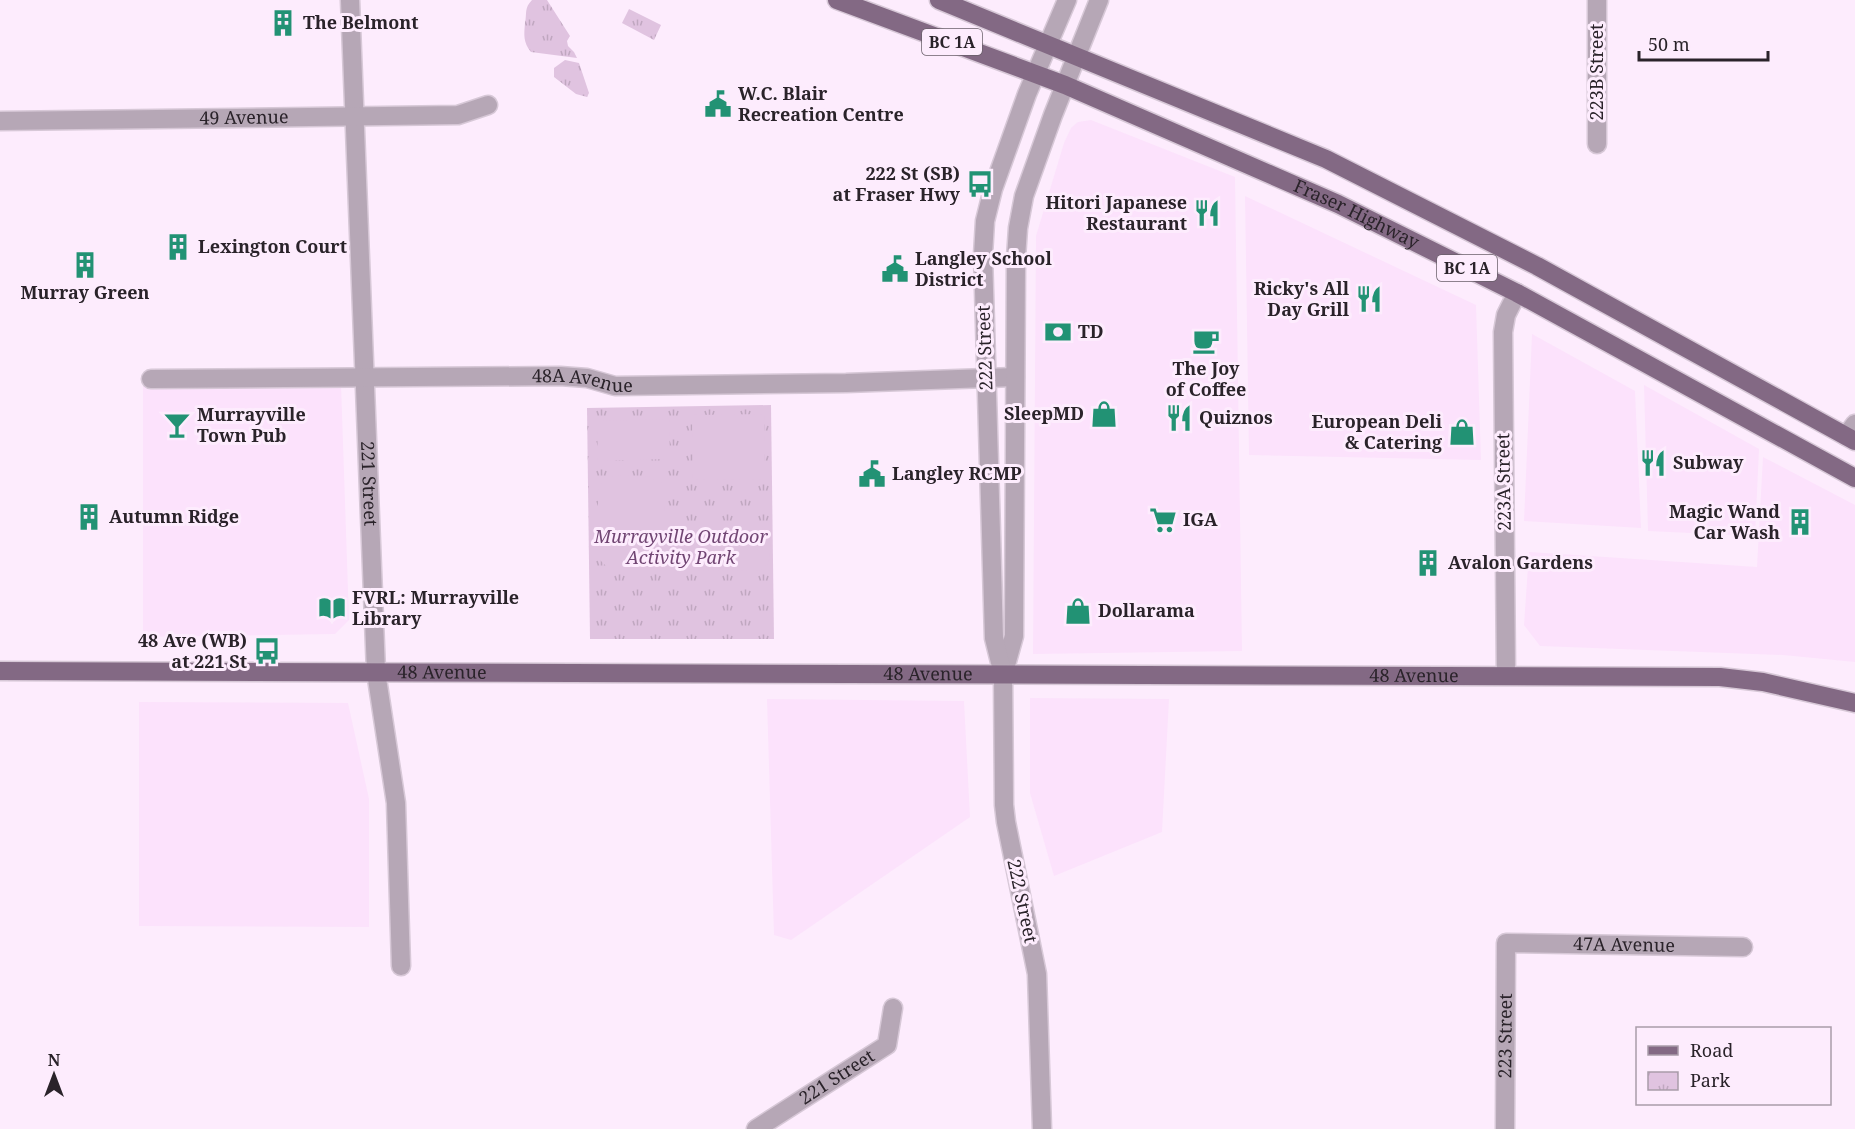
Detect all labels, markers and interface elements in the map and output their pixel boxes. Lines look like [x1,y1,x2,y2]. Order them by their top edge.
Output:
building icon: The Belmont [268,8,298,38]
place label: The Belmont [303,10,419,34]
street label: 223B Street [1584,24,1608,120]
scale bar [1639,24,1768,62]
road number: BC 1A [922,29,982,55]
text: 50 m [1648,32,1690,56]
place label: W.C. Blair Recreation Centre [738,81,904,126]
public building icon: W.C. Blair Recreation Centre [703,89,733,119]
street label: 49 Avenue [199,104,289,129]
place label: 222 St (SB) at Fraser Hwy [833,161,961,206]
bus stop icon: 222 St (SB) at Fraser Hwy [965,169,995,199]
street label: Fraser Highway [1290,173,1424,254]
place label: Hitori Japanese Restaurant [1046,190,1187,235]
restaurant icon: Hitori Japanese Restaurant [1192,198,1222,228]
building icon: Lexington Court [163,232,193,262]
place label: Lexington Court [198,234,347,258]
place label: Langley School District [915,246,1052,291]
building icon: Murray Green [70,250,100,280]
public building icon: Langley School District [880,254,910,284]
road number: BC 1A [1437,255,1497,281]
place label: Ricky's All Day Grill [1254,276,1350,321]
place label: Murray Green [20,280,150,304]
restaurant icon: Ricky's All Day Grill [1354,284,1384,314]
street label: 222 Street [971,305,997,391]
bank icon: TD [1043,317,1073,347]
place label: TD [1078,319,1104,343]
cafe icon: The Joy of Coffee [1191,326,1221,356]
place label: The Joy of Coffee [1166,356,1246,401]
street label: 48A Avenue [532,363,633,397]
shop icon: SleepMD [1089,399,1119,429]
place label: SleepMD [1004,401,1084,425]
place label: Murrayville Town Pub [197,402,306,447]
restaurant icon: Quiznos [1164,403,1194,433]
place label: Quiznos [1199,405,1273,429]
place label: European Deli & Catering [1312,409,1443,454]
bar icon: Murrayville Town Pub [162,410,192,440]
shop icon: European Deli & Catering [1447,417,1477,447]
street label: 223A Street [1490,433,1516,531]
street label: 221 Street [356,441,383,527]
restaurant icon: Subway [1638,448,1668,478]
place label: Subway [1673,450,1744,474]
public building icon: Langley RCMP [857,459,887,489]
place label: Langley RCMP [892,461,1022,485]
place label: Magic Wand Car Wash [1669,499,1780,544]
building icon: Autumn Ridge [74,502,104,532]
place label: Autumn Ridge [109,504,239,528]
supermarket icon: IGA [1148,505,1178,535]
place label: IGA [1183,507,1218,531]
building icon: Magic Wand Car Wash [1785,507,1815,537]
park label: Murrayville Outdoor Activity Park [593,524,768,569]
building icon: Avalon Gardens [1413,548,1443,578]
place label: Avalon Gardens [1448,550,1593,574]
place label: FVRL: Murrayville Library [352,585,519,630]
library icon: FVRL: Murrayville Library [317,593,347,623]
shop icon: Dollarama [1063,596,1093,626]
place label: Dollarama [1098,598,1195,622]
place label: 48 Ave (WB) at 221 St [138,628,247,673]
bus stop icon: 48 Ave (WB) at 221 St [252,636,282,666]
street label: 48 Avenue [397,659,487,684]
street label: 48 Avenue [883,661,973,685]
street label: 48 Avenue [1369,663,1459,687]
street label: 222 Street [1002,857,1044,945]
street label: 47A Avenue [1573,931,1675,957]
street label: 223 Street [1492,993,1517,1079]
legend [1636,1027,1831,1105]
text: Road [1690,1038,1733,1062]
street label: 221 Street [794,1043,879,1109]
north arrow [24,1045,84,1105]
text: N [48,1049,61,1071]
text: Park [1690,1068,1730,1092]

